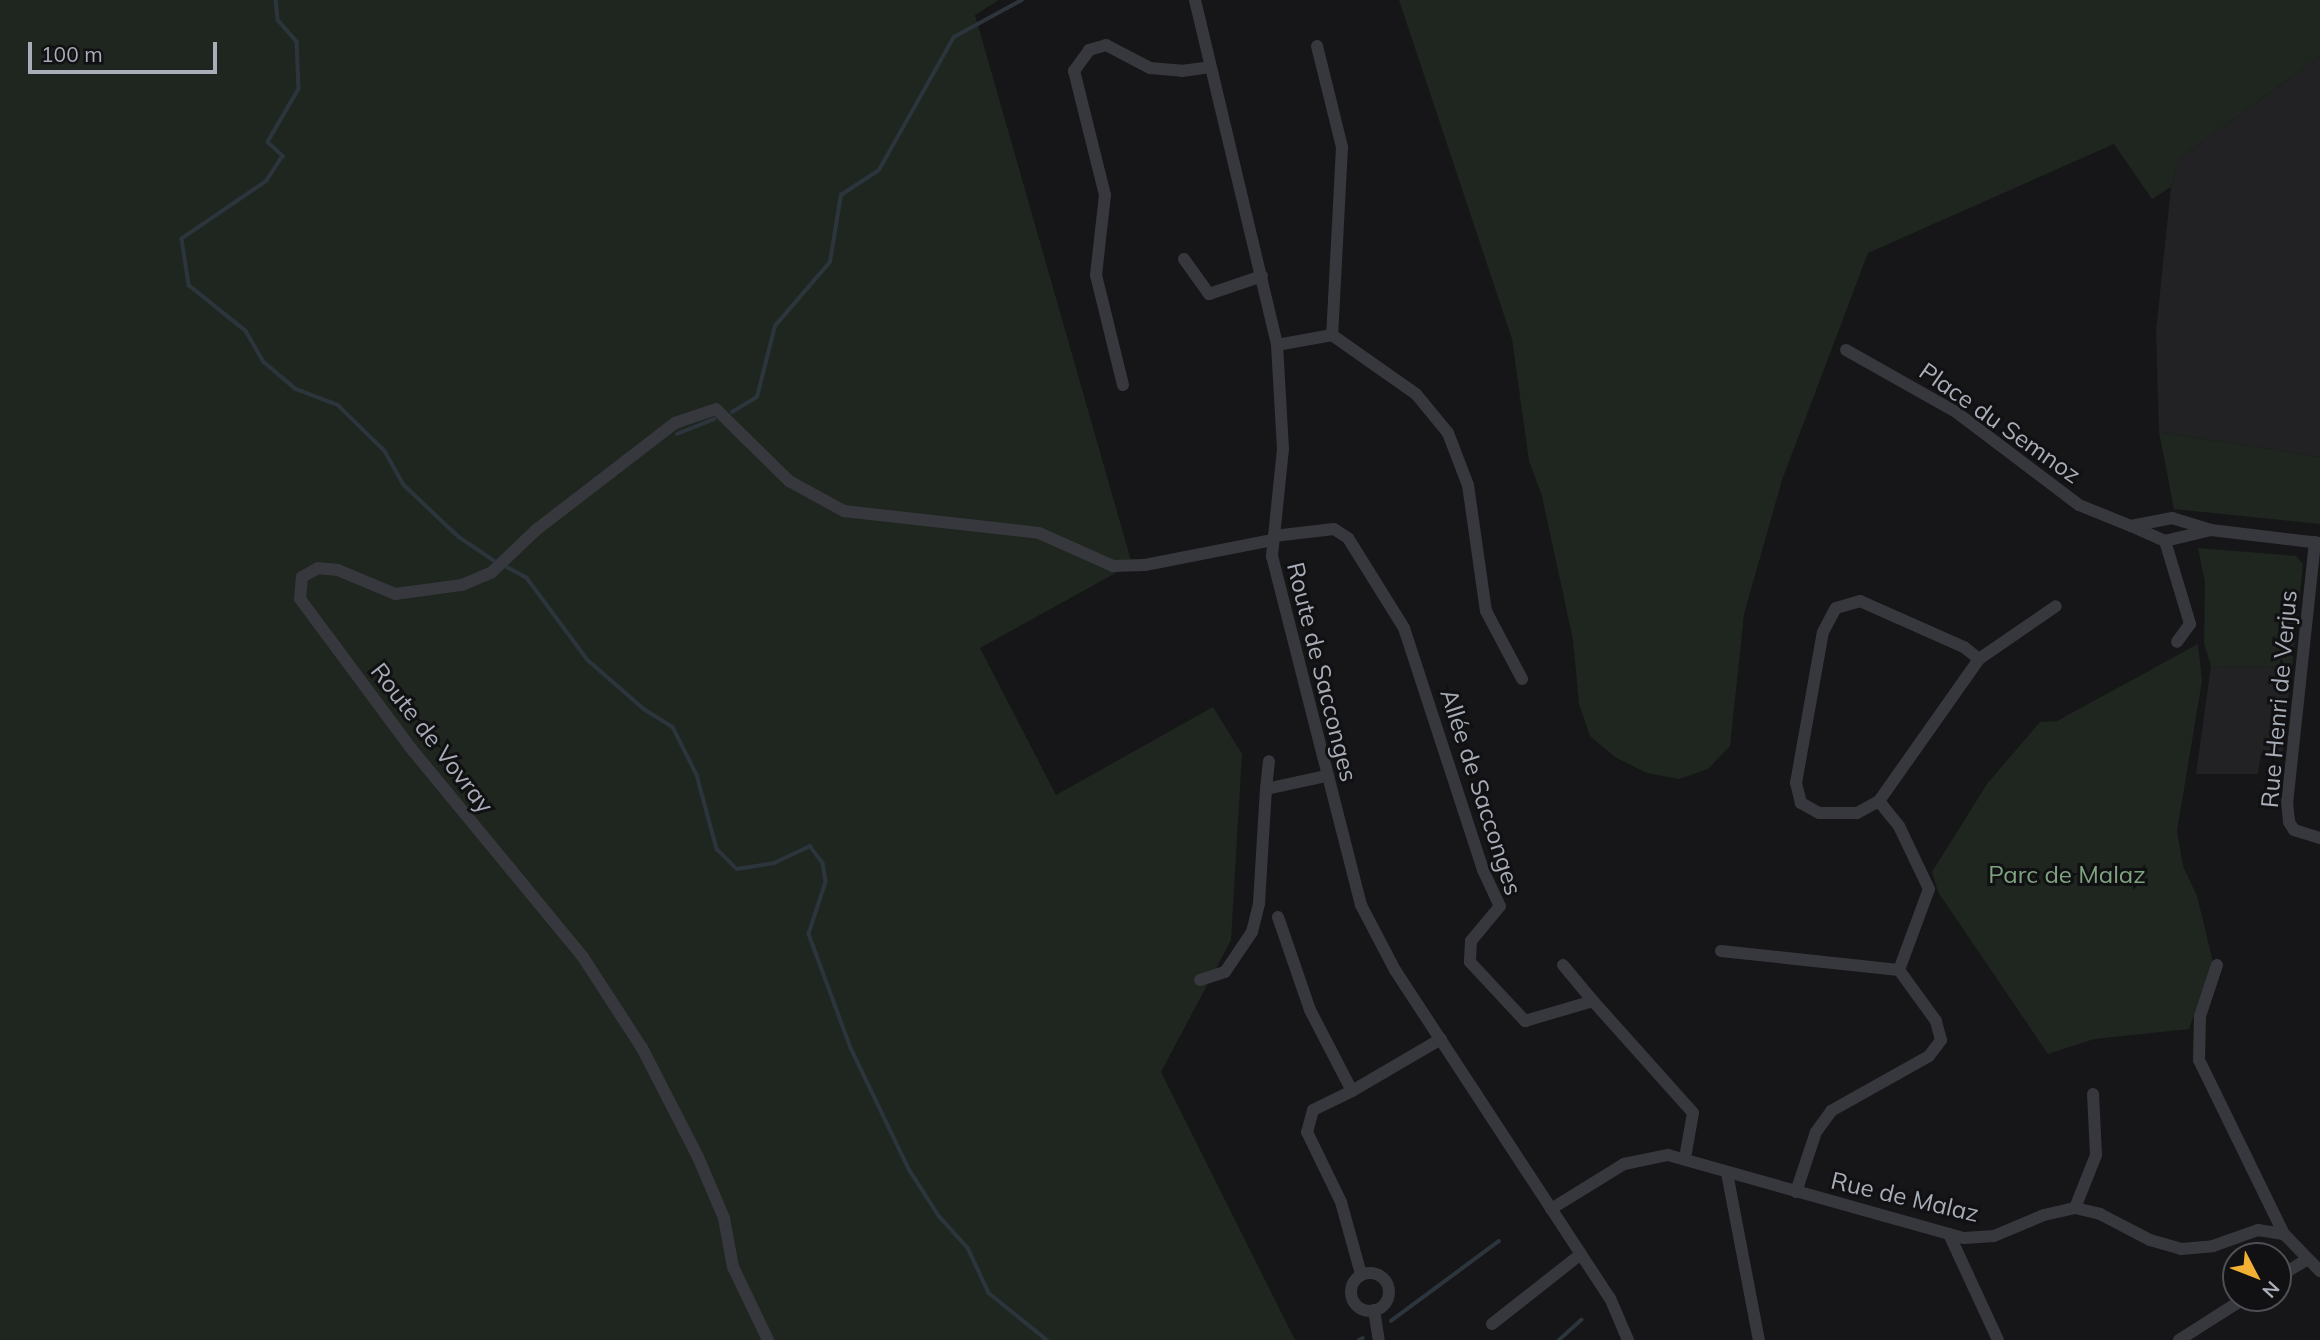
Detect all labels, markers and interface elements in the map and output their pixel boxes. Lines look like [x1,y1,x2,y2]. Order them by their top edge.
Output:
scale bar [32,28,220,72]
text: 100 m [41,41,103,67]
street label: Place du Semnoz [1914,357,2086,489]
street label: Route de Sacconges [1281,559,1363,785]
street label: Rue Henri de Verjus [2255,589,2303,809]
street label: Route de Vovray [364,657,500,819]
street label: Allée de Sacconges [1434,685,1528,899]
park label: Parc de Malaz [1988,861,2146,889]
street label: Rue de Malaz [1828,1166,1982,1228]
north arrow [2222,1242,2292,1312]
text: N [2257,1276,2285,1303]

